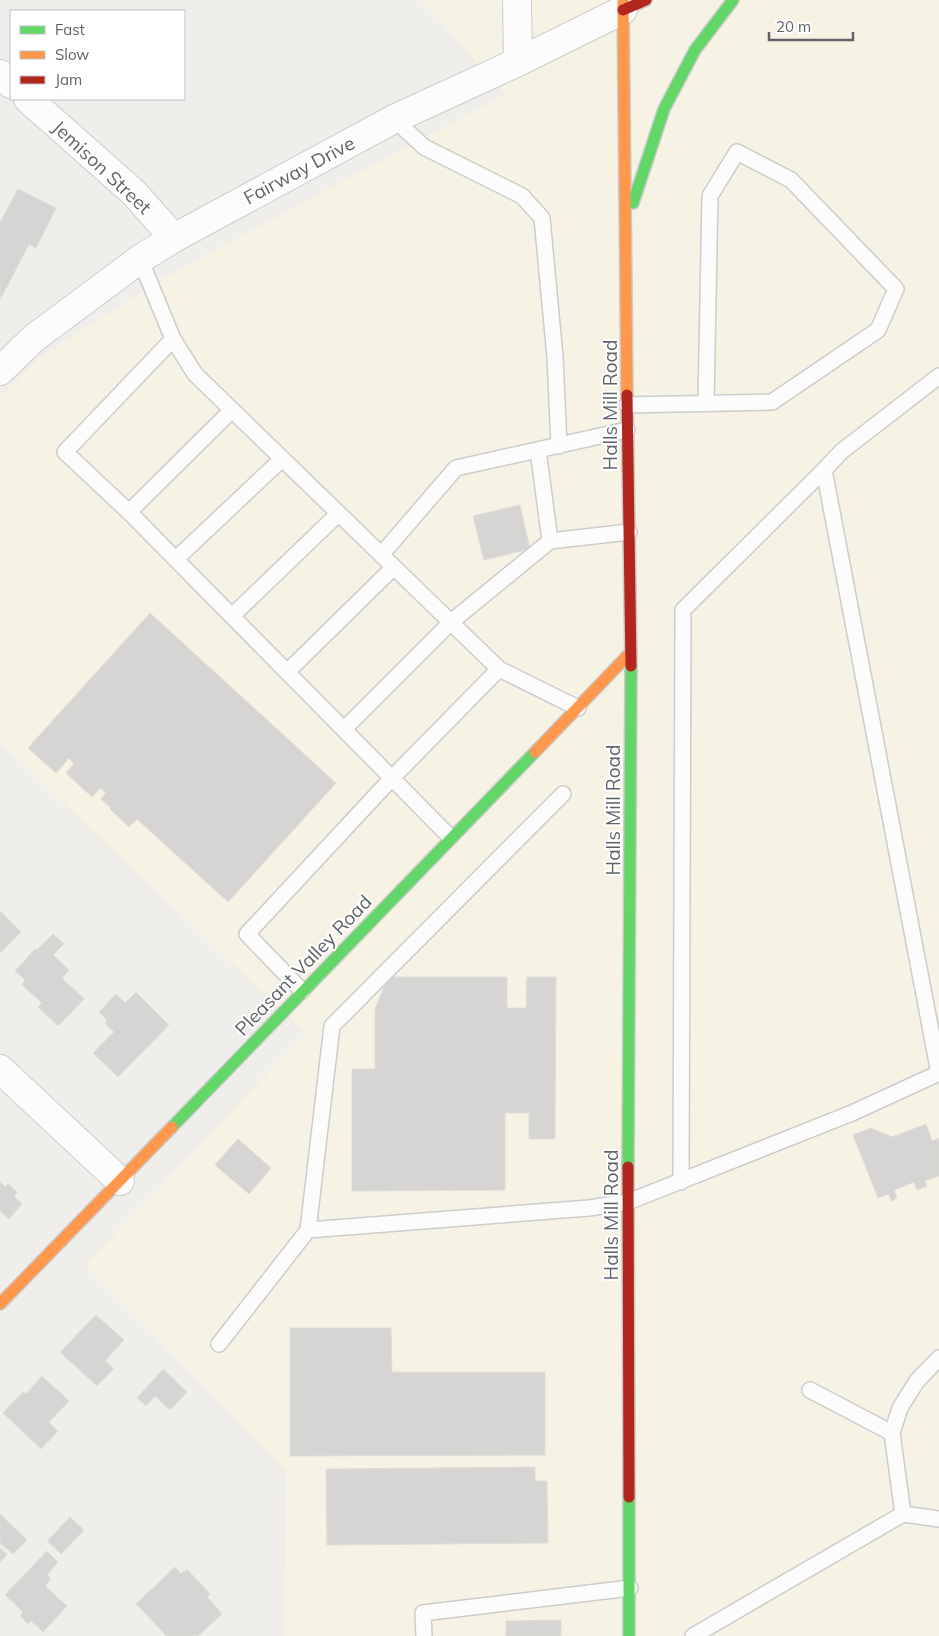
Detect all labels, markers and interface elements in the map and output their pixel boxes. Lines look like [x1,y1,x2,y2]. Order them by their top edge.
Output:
legend [10,10,185,100]
scale bar [769,10,853,42]
text: 20 m [776,17,811,36]
text: Fast [55,20,85,39]
text: Slow [55,45,89,64]
text: Jam [55,70,82,89]
street label: Jemison Street [47,115,157,219]
street label: Fairway Drive [239,131,359,209]
street label: Halls Mill Road [598,340,622,470]
street label: Halls Mill Road [601,745,625,875]
street label: Pleasant Valley Road [230,890,376,1040]
street label: Halls Mill Road [599,1150,623,1280]

